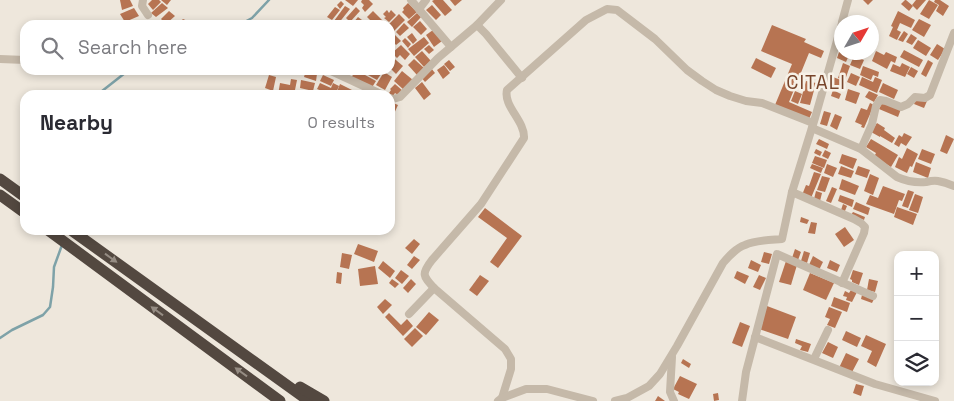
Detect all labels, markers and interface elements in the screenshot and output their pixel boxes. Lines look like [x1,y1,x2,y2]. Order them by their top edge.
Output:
north arrow [834,15,879,60]
search box [20,20,395,75]
icon: search [38,34,66,62]
text: Search here [78,35,188,60]
district label: CITALI [786,70,846,95]
text: Nearby [40,109,113,136]
text: 0 results [307,112,375,133]
map controls [894,251,939,386]
button: + [894,251,939,296]
one-way arrow [104,253,117,264]
button: − [894,296,939,341]
one-way arrow [151,306,164,316]
button: layers [894,341,939,386]
one-way arrow [234,367,248,377]

